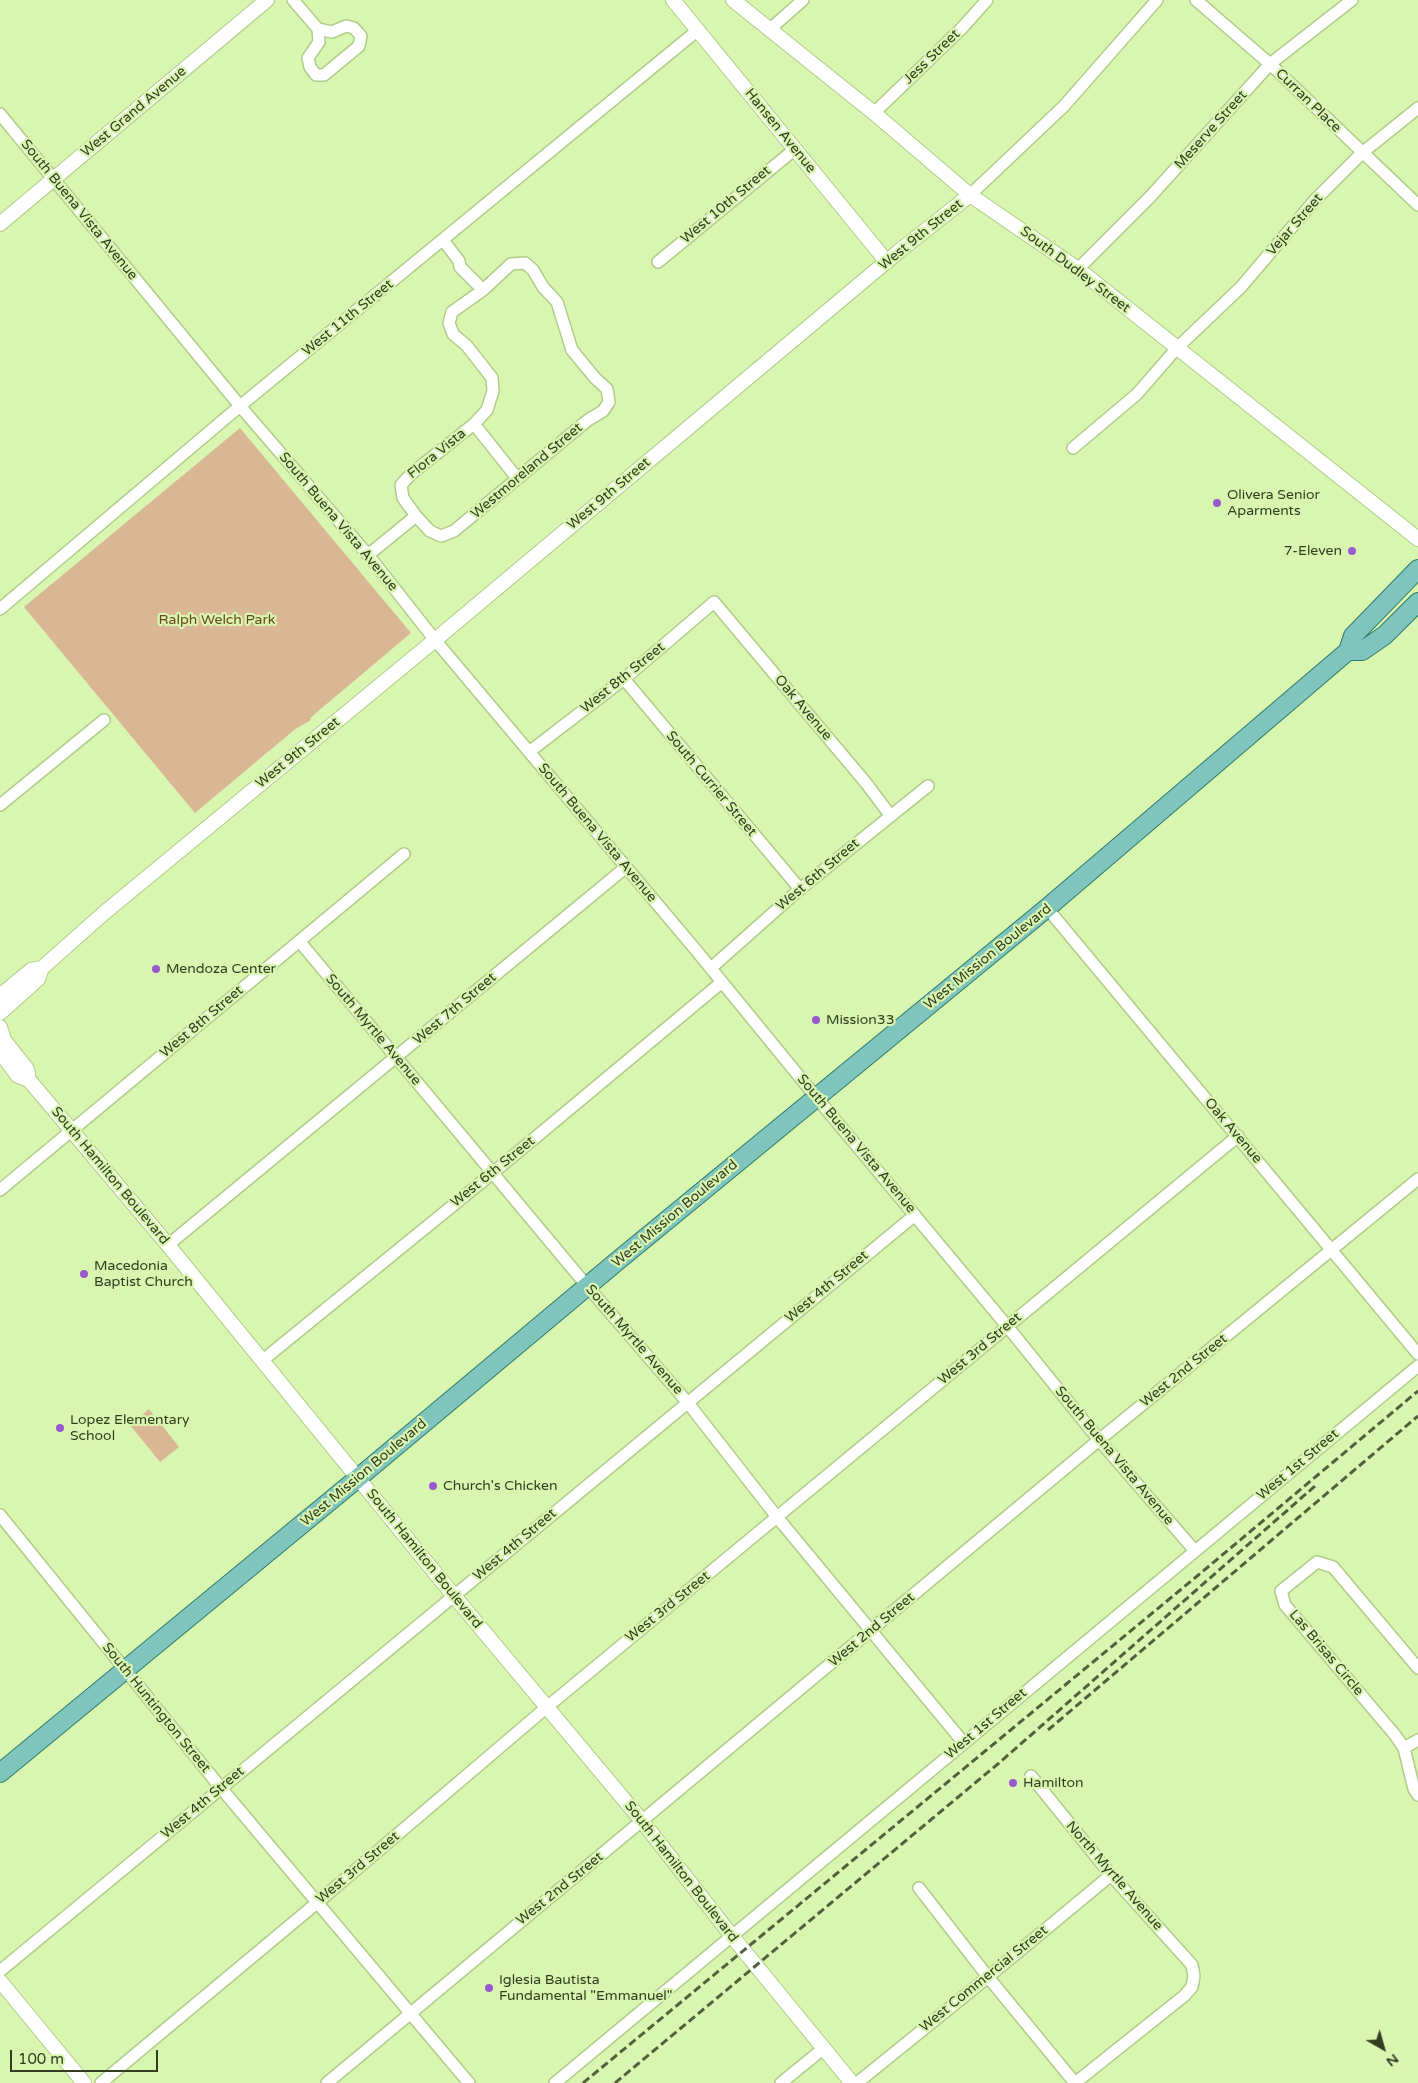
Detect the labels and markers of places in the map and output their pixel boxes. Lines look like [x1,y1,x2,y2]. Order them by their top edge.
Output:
place label: Olivera Senior Aparments [1227,487,1320,520]
marker: Olivera Senior Aparments [1211,497,1223,509]
place label: 7-Eleven [1284,543,1342,559]
marker: 7-Eleven [1346,545,1358,557]
place label: Mendoza Center [166,961,276,977]
marker: Mendoza Center [150,963,162,975]
place label: Mission33 [826,1012,894,1028]
marker: Mission33 [810,1014,822,1026]
place label: Macedonia Baptist Church [94,1258,193,1290]
marker: Macedonia Baptist Church [78,1268,90,1280]
place label: Lopez Elementary School [70,1412,190,1444]
marker: Lopez Elementary School [54,1422,66,1434]
place label: Church's Chicken [443,1478,557,1494]
marker: Church's Chicken [427,1480,439,1492]
place label: Hamilton [1023,1775,1084,1791]
marker: Hamilton [1007,1777,1019,1789]
place label: Iglesia Bautista Fundamental "Emmanuel" [499,1972,673,2004]
marker: Iglesia Bautista Fundamental "Emmanuel" [483,1982,495,1994]

